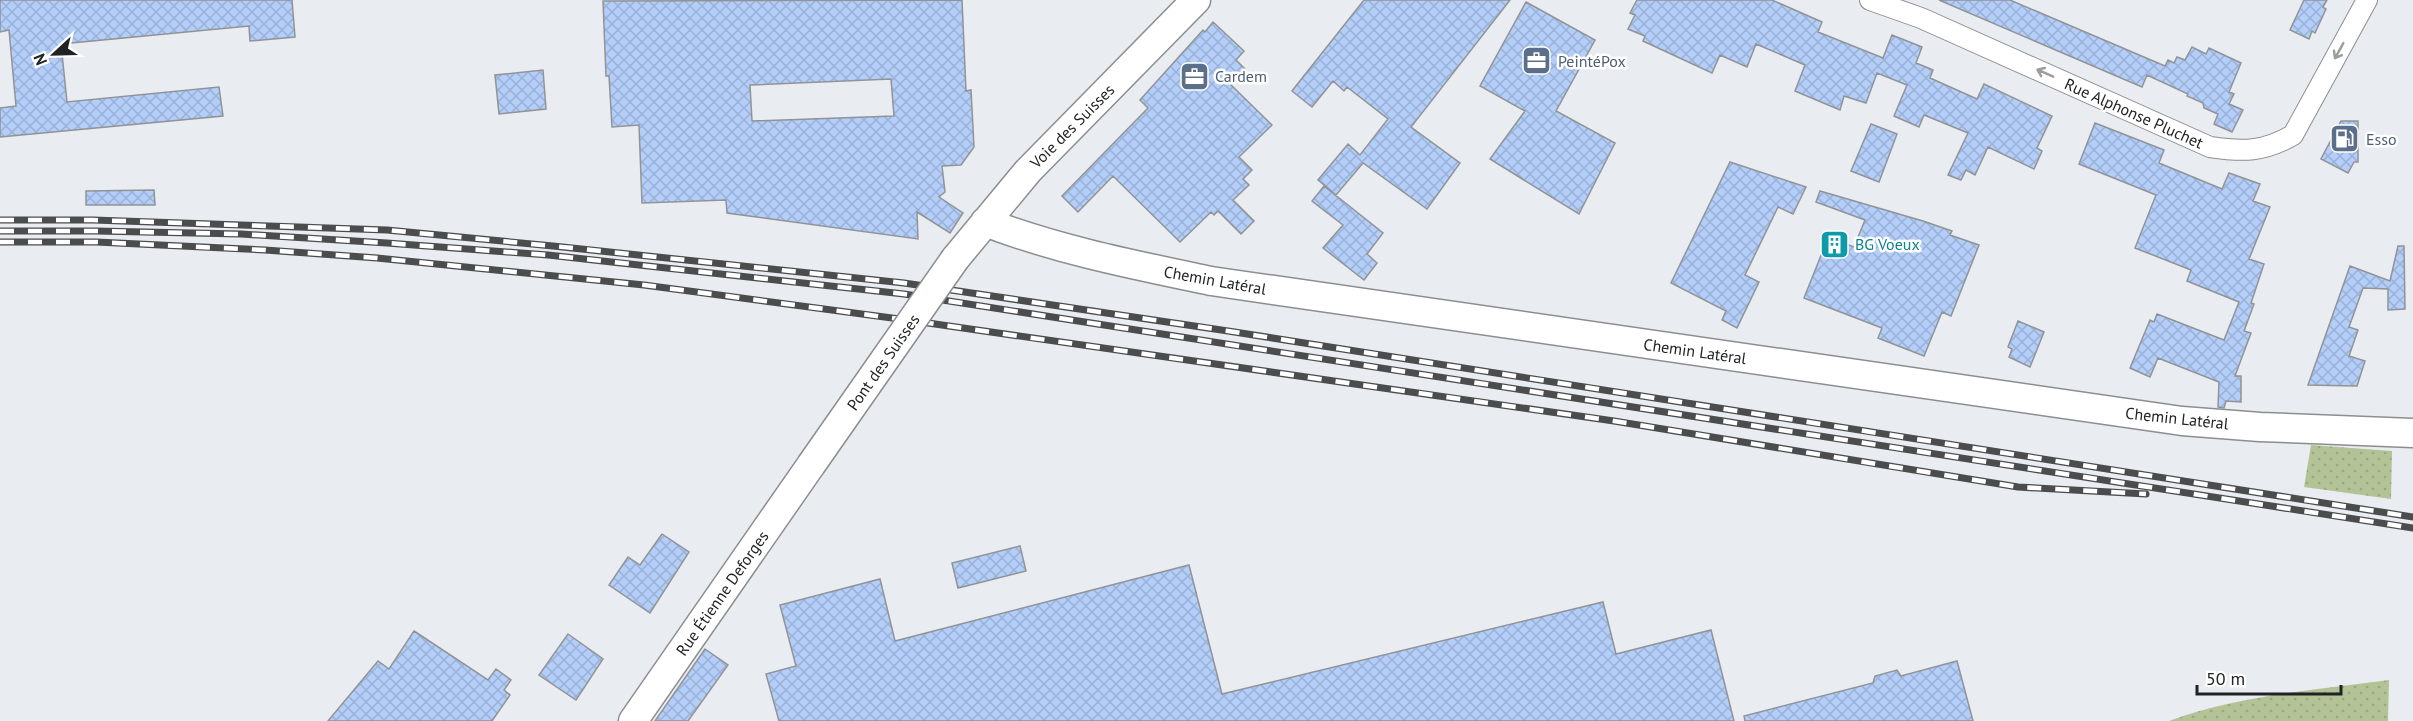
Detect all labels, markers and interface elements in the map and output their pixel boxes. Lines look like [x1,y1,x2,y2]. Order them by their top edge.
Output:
north arrow [24,24,84,84]
one-way arrow [2333,42,2344,60]
office icon: PeintéPox [1521,45,1553,77]
text: N [29,51,51,68]
place label: PeintéPox [1558,51,1626,71]
office icon: Cardem [1178,60,1210,92]
place label: Cardem [1215,66,1267,86]
one-way arrow [2036,67,2054,78]
street label: Rue Alphonse Pluchet [2062,73,2207,153]
street label: Voie des Suisses [1025,80,1118,173]
fuel station icon: Esso [2329,123,2361,155]
place label: Esso [2366,129,2397,149]
building icon: BG Voeux [1818,228,1850,260]
place label: BG Voeux [1855,234,1920,254]
street label: Chemin Latéral [1162,261,1268,299]
street label: Pont des Suisses [842,310,924,414]
street label: Chemin Latéral [1642,334,1748,368]
street label: Chemin Latéral [2124,403,2230,433]
street label: Rue Étienne Deforges [671,527,773,659]
scale bar [2197,658,2341,696]
text: 50 m [2206,667,2245,690]

